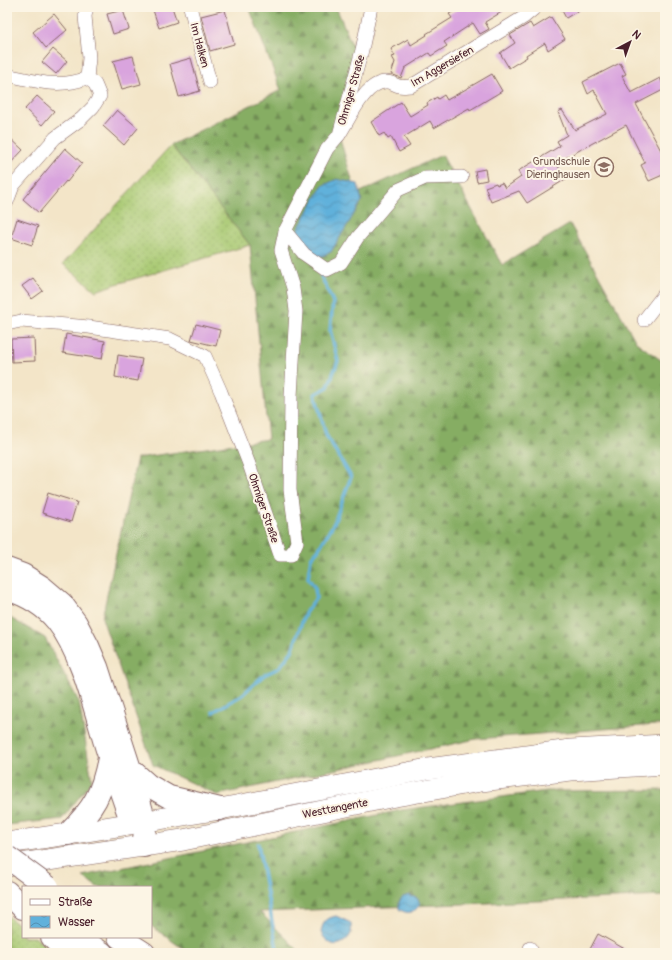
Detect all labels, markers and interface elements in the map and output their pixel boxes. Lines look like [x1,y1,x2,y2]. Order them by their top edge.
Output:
street label: Im Halken [187,21,212,69]
north arrow [610,22,650,62]
text: N [629,27,644,43]
street label: Im Aggersiefen [409,43,476,90]
street label: Ohmiger Straße [335,53,368,127]
place label: Grundschule Dieringhausen [526,155,591,181]
school or university icon: Grundschule Dieringhausen [593,156,615,178]
street label: Ohmiger Straße [246,472,282,545]
street label: Westtangente [301,796,369,821]
legend [22,886,152,938]
text: Straße [58,895,92,910]
text: Wasser [58,915,95,930]

